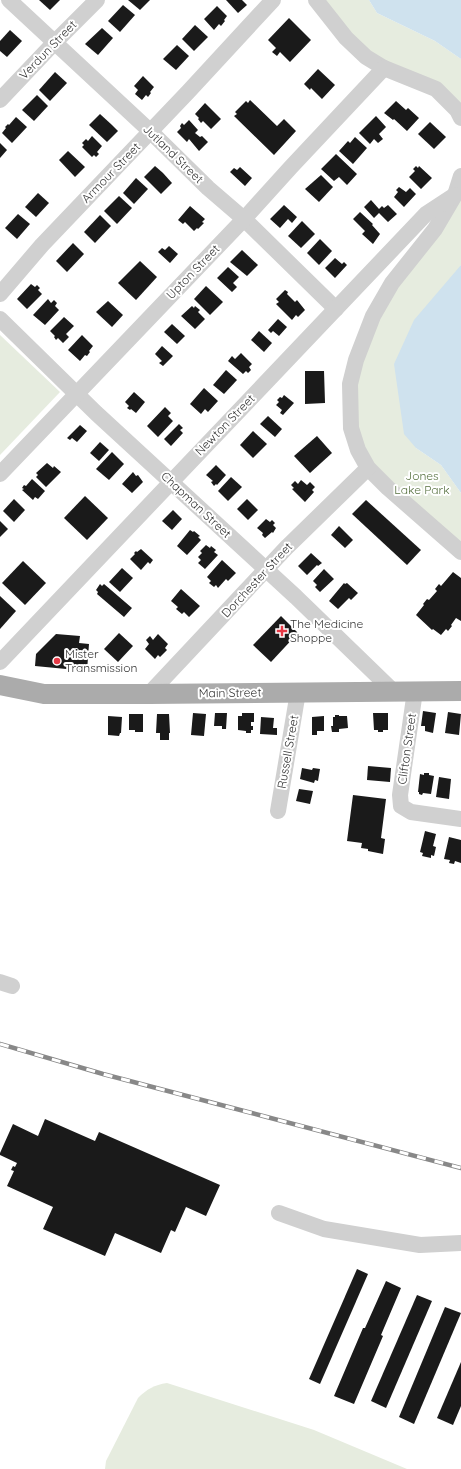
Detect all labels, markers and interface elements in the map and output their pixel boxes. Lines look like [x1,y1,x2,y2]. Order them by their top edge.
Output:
street label: Verdun Street [16,17,79,82]
street label: Jutland Street [140,121,207,186]
street label: Armour Street [78,139,143,206]
street label: Upton Street [163,241,222,302]
street label: Newton Street [192,391,258,458]
street label: Chapman Street [158,468,235,541]
park label: Jones Lake Park [394,468,450,497]
street label: Dorchester Street [218,539,295,620]
place label: The Medicine Shoppe [290,616,363,645]
marker: The Medicine Shoppe [277,626,287,636]
place label: Mister Transmission [65,646,137,675]
marker: Mister Transmission [52,656,62,666]
street label: Main Street [198,684,262,701]
street label: Clifton Street [394,712,419,786]
street label: Russell Street [274,714,301,790]

